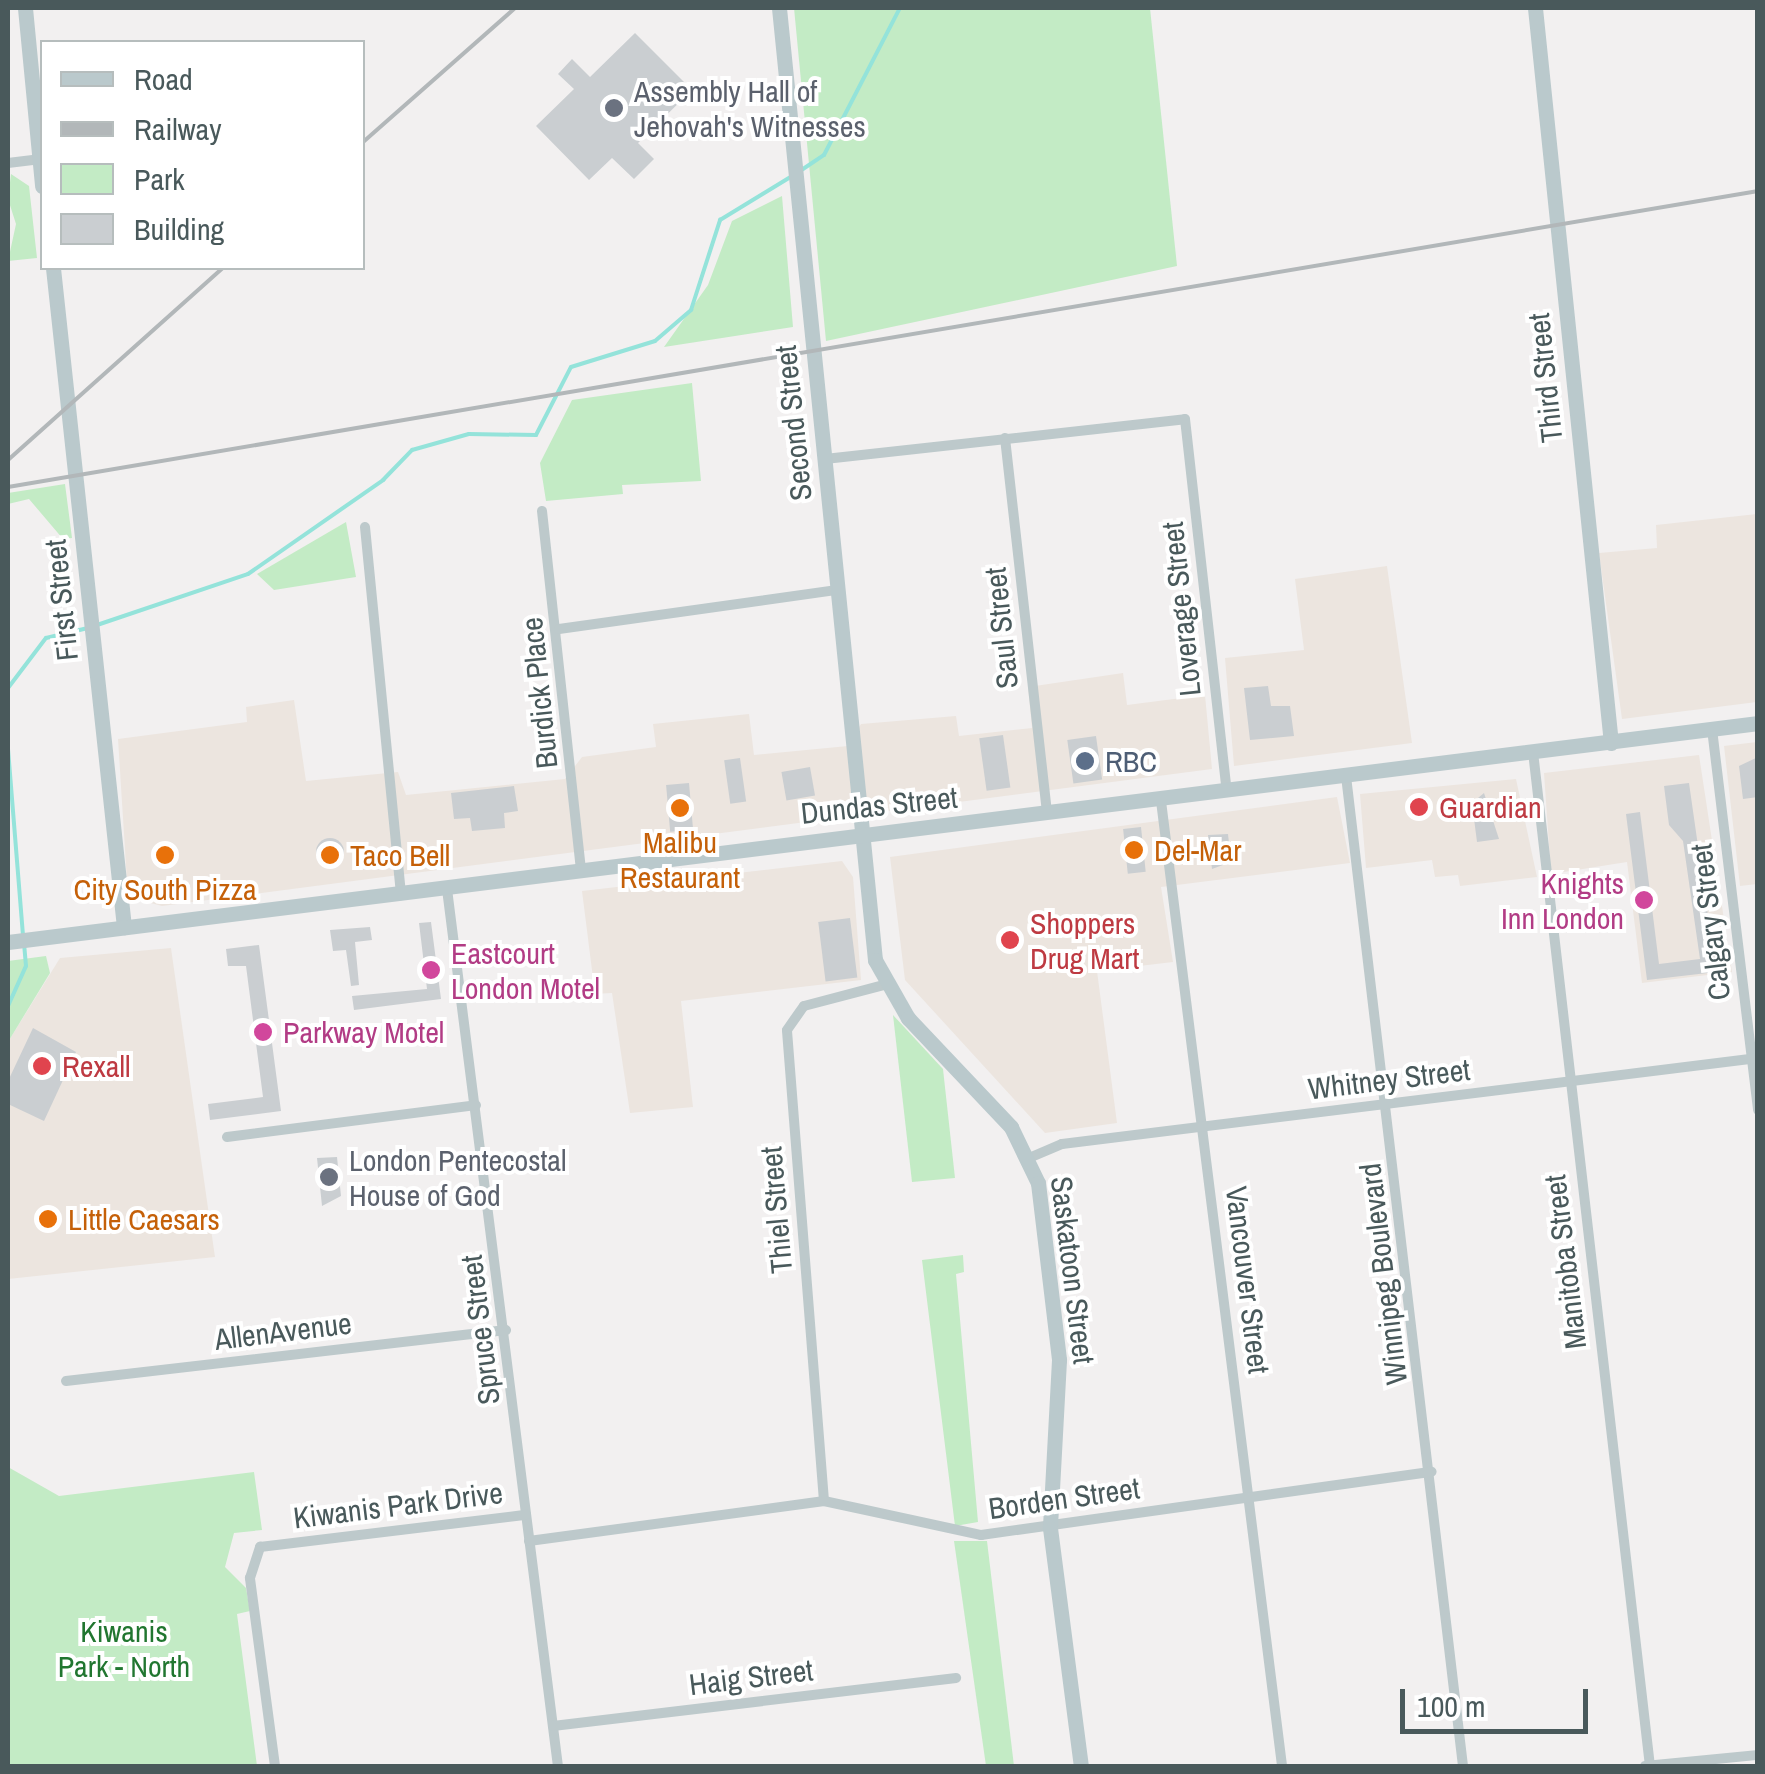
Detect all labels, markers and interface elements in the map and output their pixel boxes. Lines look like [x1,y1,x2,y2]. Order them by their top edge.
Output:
legend [40,40,365,270]
text: Road [134,59,193,99]
place label: Assembly Hall of Jehovah's Witnesses [634,73,866,144]
marker: Assembly Hall of Jehovah's Witnesses [603,97,625,119]
text: Railway [134,109,221,149]
text: Park [134,159,185,199]
text: Building [134,209,224,249]
street label: Third Street [1520,312,1570,444]
street label: Second Street [767,344,819,502]
street label: Loverage Street [1154,520,1208,698]
street label: First Street [37,538,85,662]
street label: Saul Street [977,566,1025,690]
street label: Burdick Place [513,616,565,770]
place label: RBC [1105,743,1157,779]
marker: RBC [1074,750,1096,772]
street label: Dundas Street [799,779,959,831]
place label: Guardian [1439,789,1542,825]
marker: Guardian [1408,796,1430,818]
marker: Malibu Restaurant [669,797,691,819]
place label: Malibu Restaurant [620,824,740,894]
place label: Del-Mar [1154,832,1241,868]
place label: Taco Bell [350,837,450,873]
marker: Del-Mar [1123,839,1145,861]
street label: Calgary Street [1683,842,1737,1002]
marker: City South Pizza [154,844,176,866]
marker: Taco Bell [319,844,341,866]
place label: Knights Inn London [1501,865,1624,936]
place label: City South Pizza [73,871,257,907]
marker: Knights Inn London [1633,889,1655,911]
place label: Shoppers Drug Mart [1030,905,1139,976]
marker: Shoppers Drug Mart [999,929,1021,951]
place label: Eastcourt London Motel [451,935,600,1006]
marker: Eastcourt London Motel [420,959,442,981]
place label: Parkway Motel [283,1014,444,1050]
marker: Parkway Motel [252,1021,274,1043]
place label: Rexall [62,1048,130,1084]
street label: Whitney Street [1306,1051,1472,1107]
marker: Rexall [31,1055,53,1077]
place label: London Pentecostal House of God [349,1142,566,1212]
street label: Thiel Street [753,1145,799,1275]
street label: Winnipeg Boulevard [1352,1161,1414,1387]
marker: London Pentecostal House of God [318,1166,340,1188]
street label: Manitoba Street [1536,1173,1594,1351]
street label: Saskatoon Street [1044,1174,1102,1366]
street label: Vancouver Street [1219,1184,1277,1376]
place label: Little Caesars [68,1201,220,1237]
marker: Little Caesars [37,1208,59,1230]
street label: Spruce Street [453,1253,507,1407]
street label: AllenAvenue [212,1305,354,1357]
street label: Borden Street [986,1470,1142,1526]
street label: Kiwanis Park Drive [291,1474,505,1536]
park label: Kiwanis Park - North [58,1613,190,1684]
street label: Haig Street [687,1652,815,1702]
scale bar [1405,1669,1592,1731]
text: 100 m [1417,1686,1485,1726]

